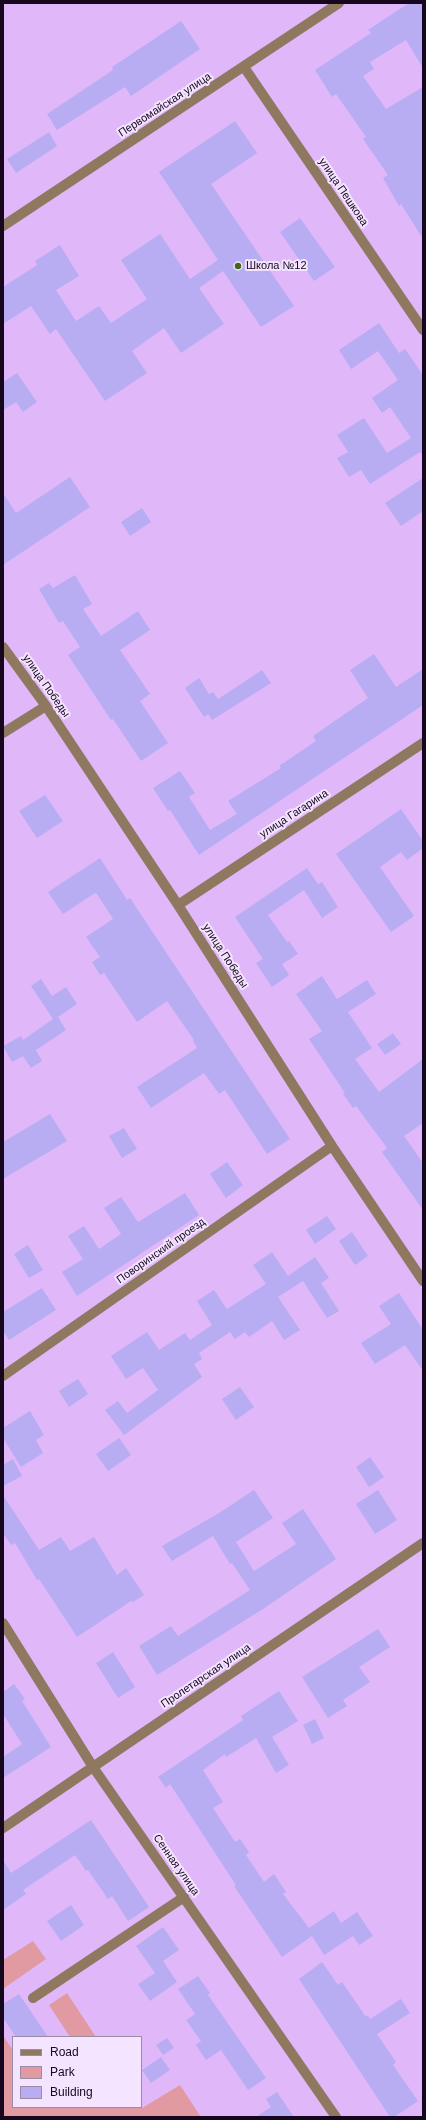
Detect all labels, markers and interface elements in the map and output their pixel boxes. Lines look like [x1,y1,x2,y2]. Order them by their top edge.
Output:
street label: Первомайская улица [116,70,214,140]
street label: улица Пешкова [315,156,371,228]
place label: Школа №12 [246,259,307,273]
marker: Школа №12 [233,261,243,271]
street label: улица Победы [19,652,73,720]
street label: улица Гагарина [257,787,331,841]
street label: улица Победы [199,922,251,990]
street label: Поворинский проезд [114,1215,208,1287]
street label: Пролетарская улица [159,1641,253,1711]
street label: Сенная улица [150,1832,202,1898]
legend [12,2036,142,2108]
text: Road [50,2045,79,2059]
text: Park [50,2065,75,2079]
text: Building [50,2085,93,2099]

